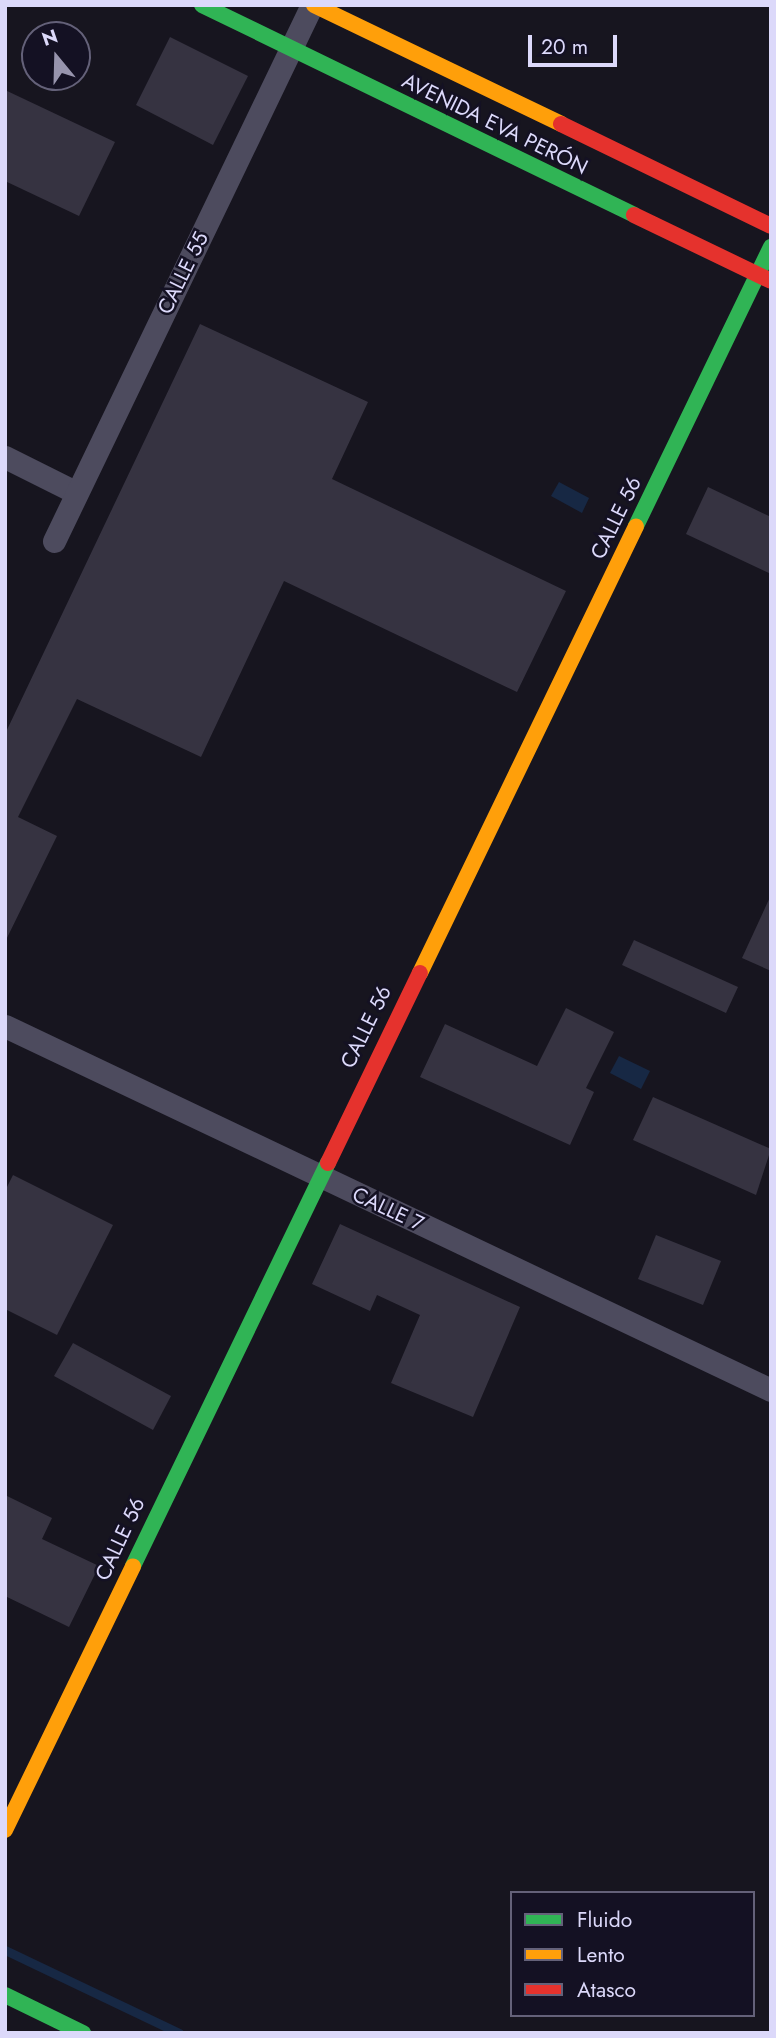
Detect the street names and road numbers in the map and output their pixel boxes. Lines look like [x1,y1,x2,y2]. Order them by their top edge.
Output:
street label: AVENIDA EVA PERÓN [398,68,592,180]
street label: CALLE 55 [152,228,214,318]
street label: CALLE 56 [585,473,647,563]
street label: CALLE 56 [335,982,397,1072]
street label: CALLE 7 [348,1182,428,1236]
street label: CALLE 56 [90,1494,150,1584]

